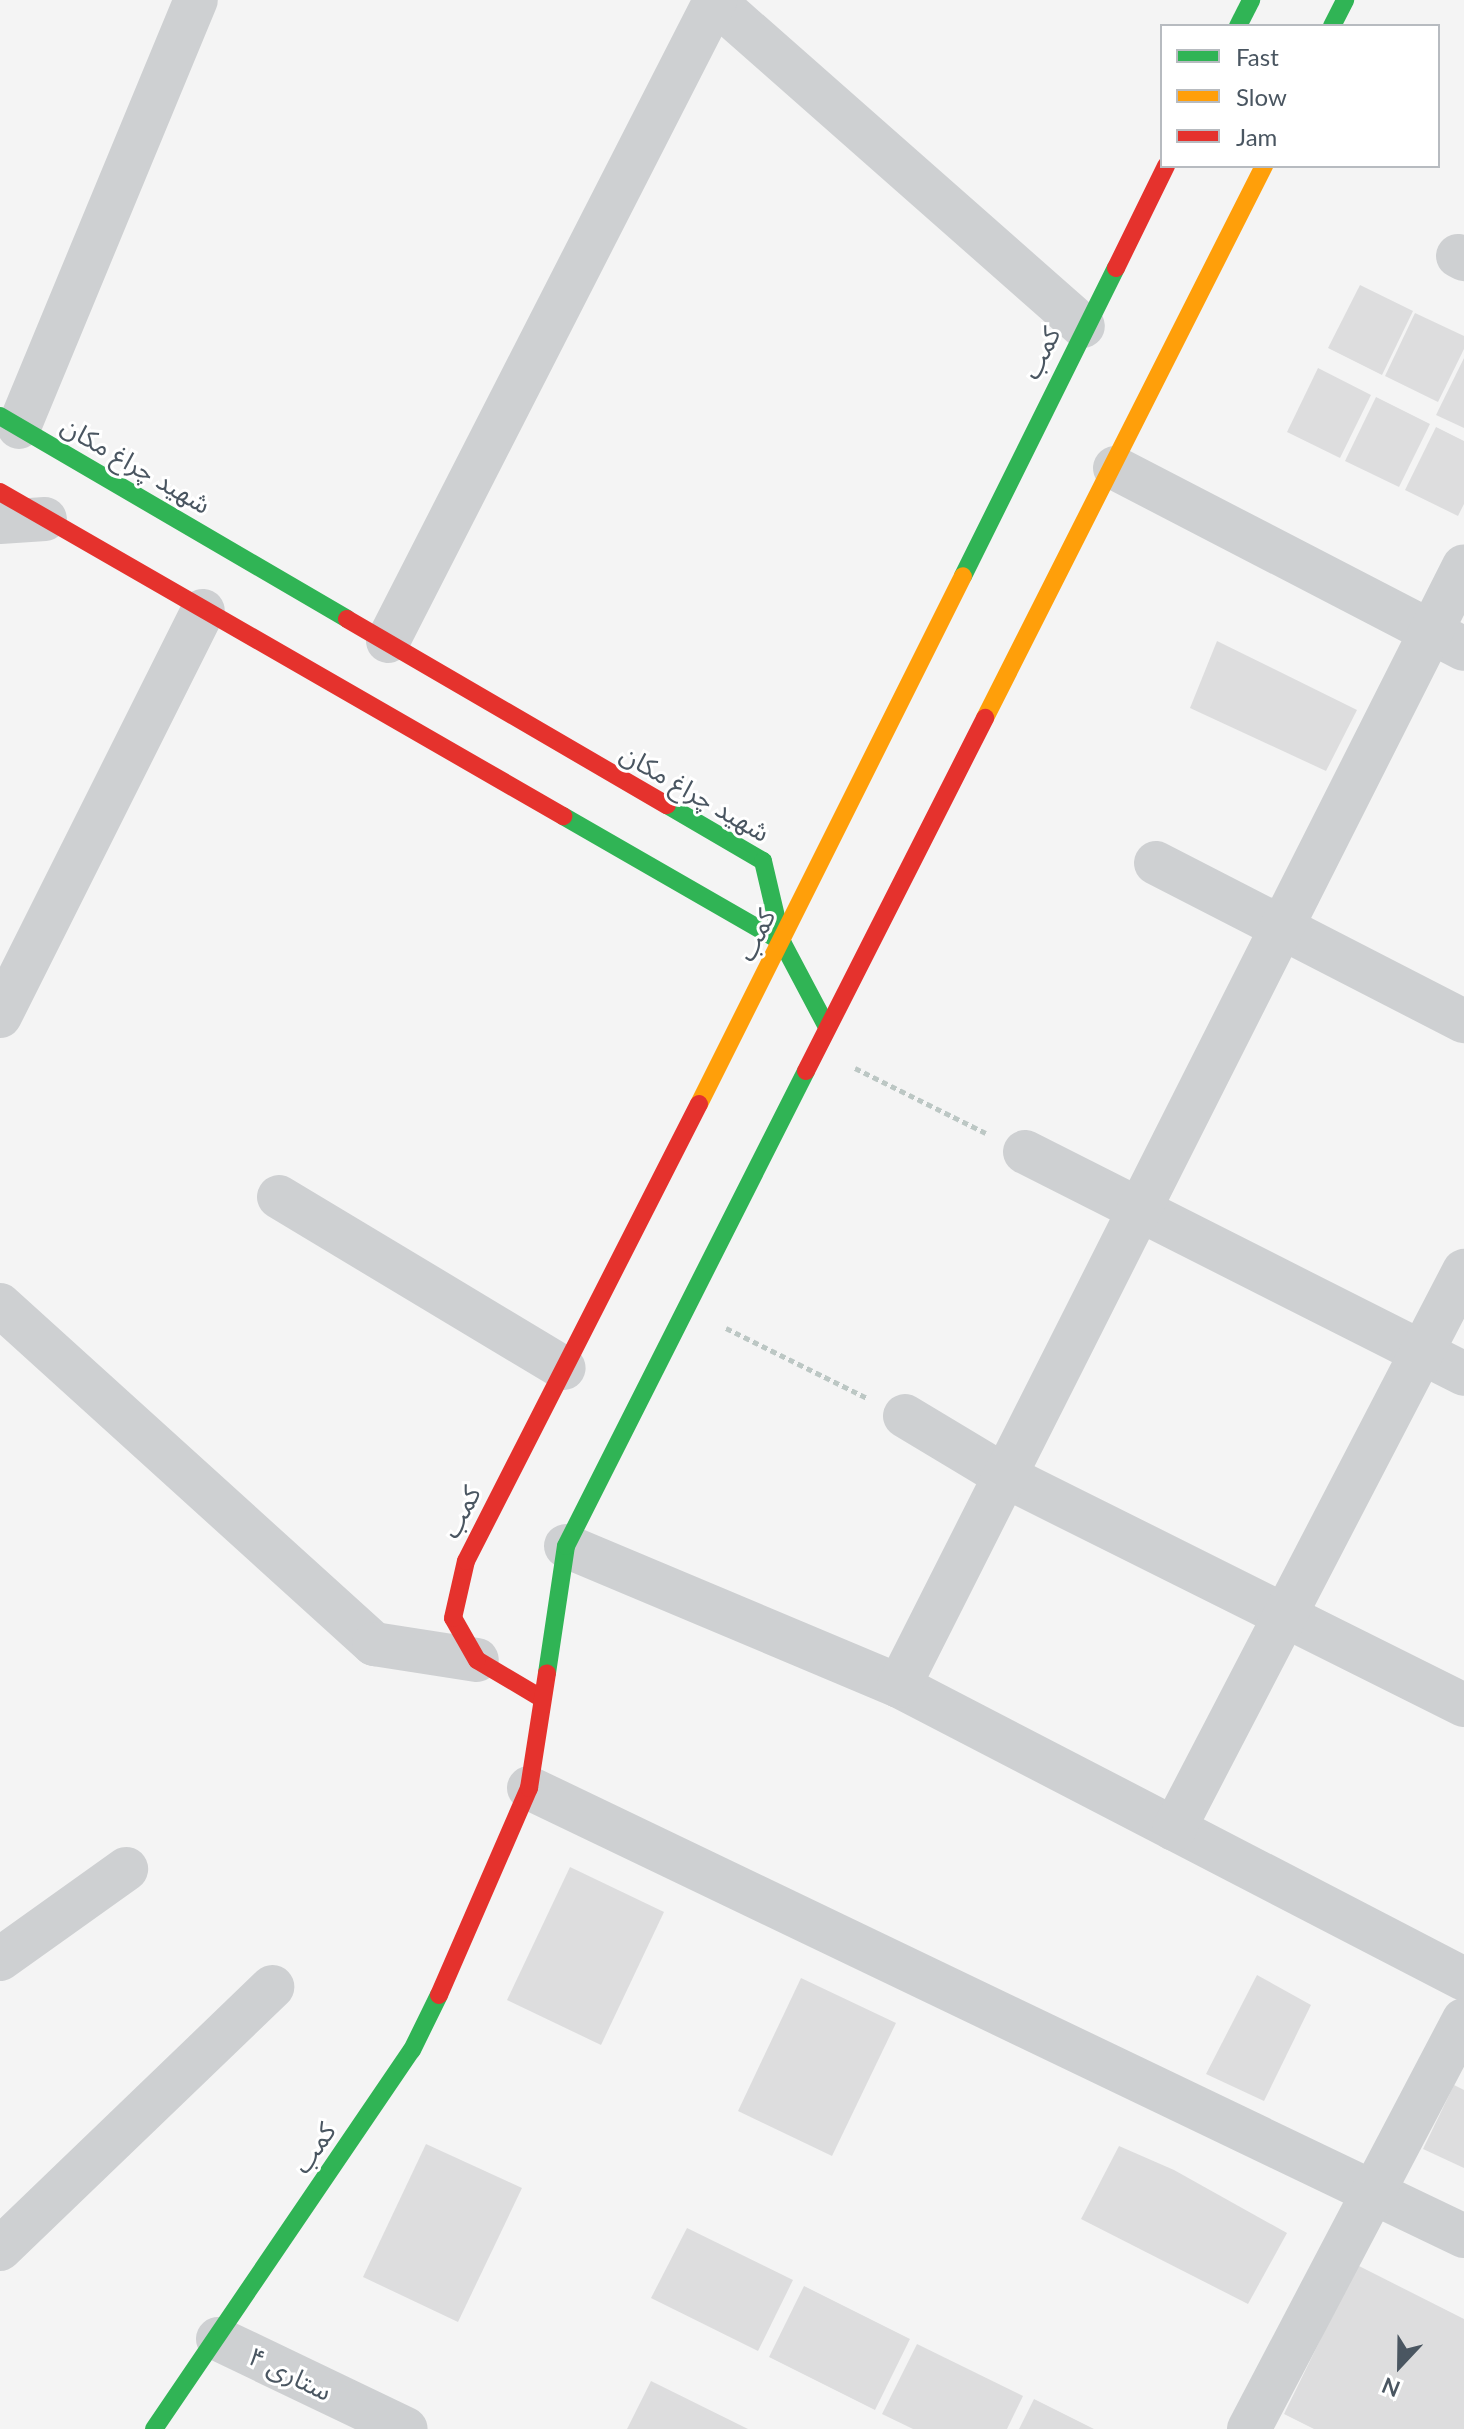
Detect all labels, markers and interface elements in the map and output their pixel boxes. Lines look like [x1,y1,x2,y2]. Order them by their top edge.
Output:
legend [1160,24,1440,168]
text: Fast [1236,42,1279,71]
text: Slow [1236,82,1287,111]
text: Jam [1236,122,1277,151]
street label: کمب [1015,322,1067,384]
street label: شهید چراغ مکان [56,410,216,520]
street label: شهید چراغ مکان [615,738,775,848]
street label: کمب [730,904,782,966]
street label: کمب [435,1481,487,1543]
street label: کمب [286,2117,342,2179]
north arrow [1360,2325,1440,2405]
street label: ستاری ۴ [243,2341,337,2407]
text: N [1378,2372,1404,2403]

